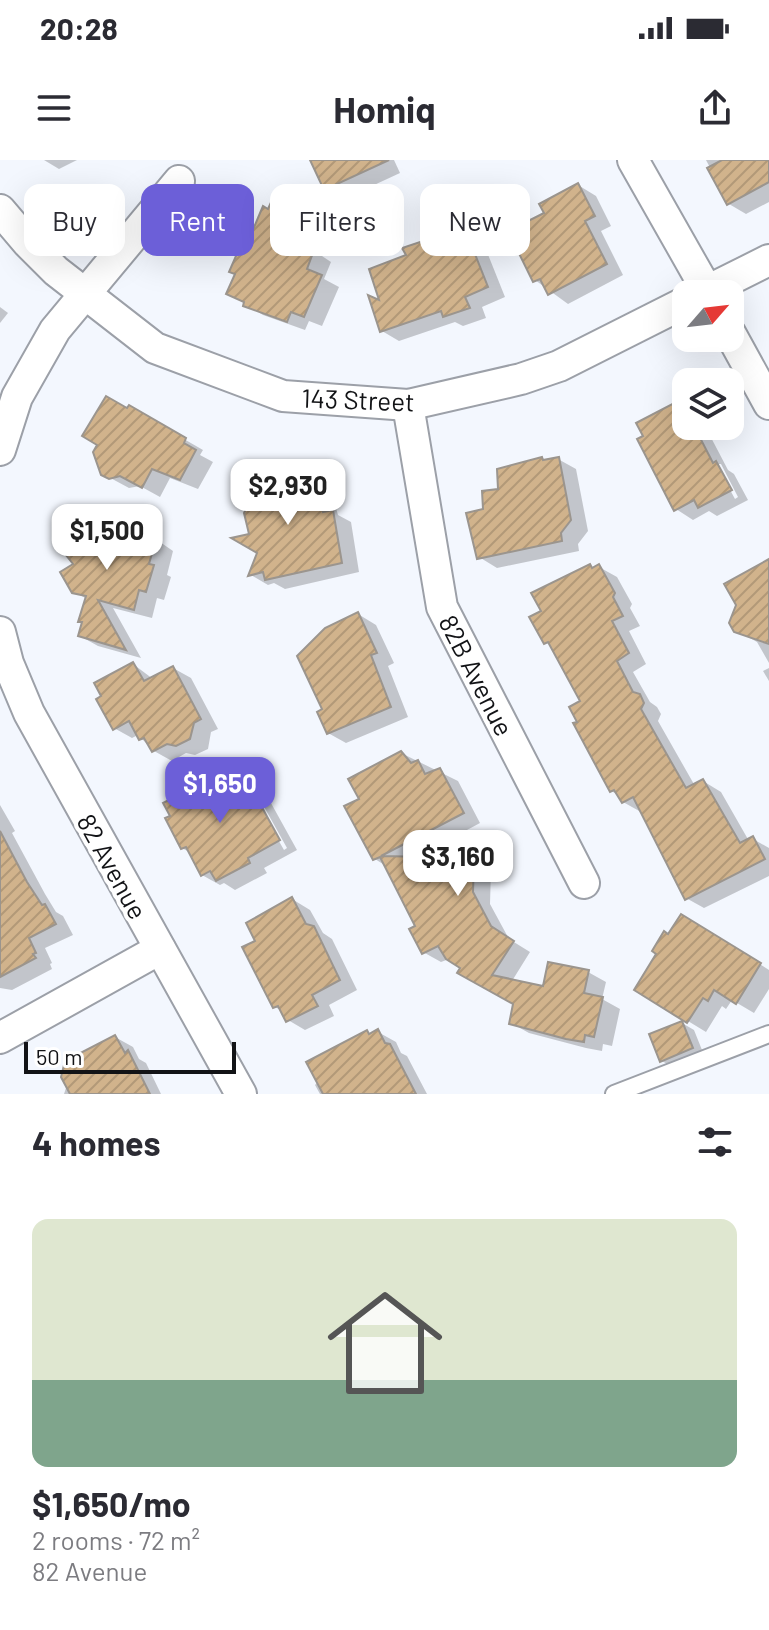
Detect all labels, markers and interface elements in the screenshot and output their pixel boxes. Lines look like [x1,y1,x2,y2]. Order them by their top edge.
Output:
text: 20:28 [40,10,118,46]
icon: menu [32,86,76,130]
icon: share [693,86,737,130]
text: Homiq [333,87,436,130]
chip: Buy [24,184,125,256]
chip: Rent [141,184,254,256]
chip: Filters [270,184,404,256]
chip: New [420,184,530,256]
north arrow [672,280,744,352]
map controls [672,280,744,440]
button: layers [672,368,744,440]
street label: 143 Street [301,382,415,416]
pin: $2,930 [223,459,353,527]
text: $2,930 [249,469,328,500]
pin: $1,500 [42,504,172,572]
text: $1,500 [70,514,144,545]
street label: 82B Avenue [433,609,521,741]
pin: $1,650 [155,757,285,825]
text: $1,650 [183,767,257,798]
street label: 82 Avenue [71,808,155,924]
pin: $3,160 [393,830,523,898]
text: $3,160 [421,840,495,871]
scale bar [24,1038,236,1074]
text: 50 m [36,1043,82,1069]
icon: filters [693,1120,737,1164]
text: 4 homes [32,1122,161,1163]
icon: home [313,1271,457,1415]
text: $1,650/mo [32,1483,191,1524]
text: 2 rooms · 72 m² [32,1524,200,1555]
text: 82 Avenue [32,1555,147,1586]

